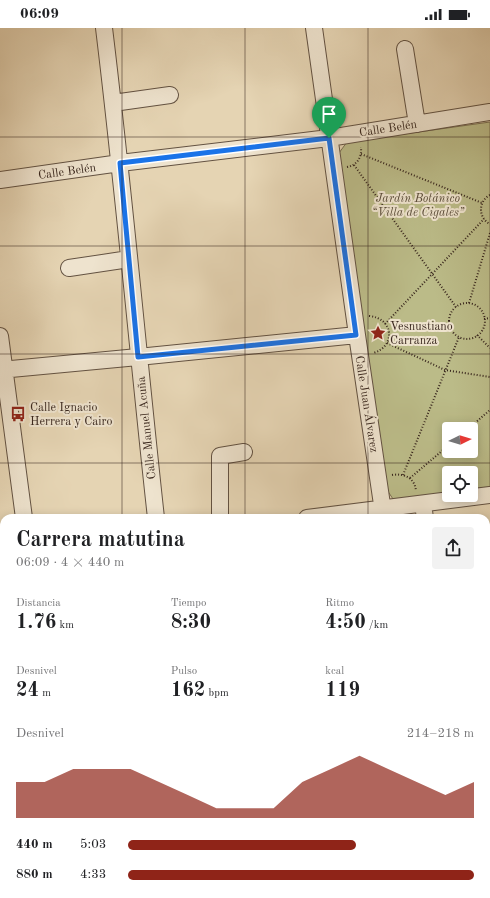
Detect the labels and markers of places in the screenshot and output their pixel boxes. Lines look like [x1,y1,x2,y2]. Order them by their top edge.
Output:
pin [312,97,346,138]
place label: Vesnustiano Carranza [390,321,453,347]
place icon: Vesnustiano Carranza [369,324,387,342]
place label: Calle Ignacio Herrera y Cairo [30,402,112,428]
bus stop icon: Calle Ignacio Herrera y Cairo [9,405,27,423]

